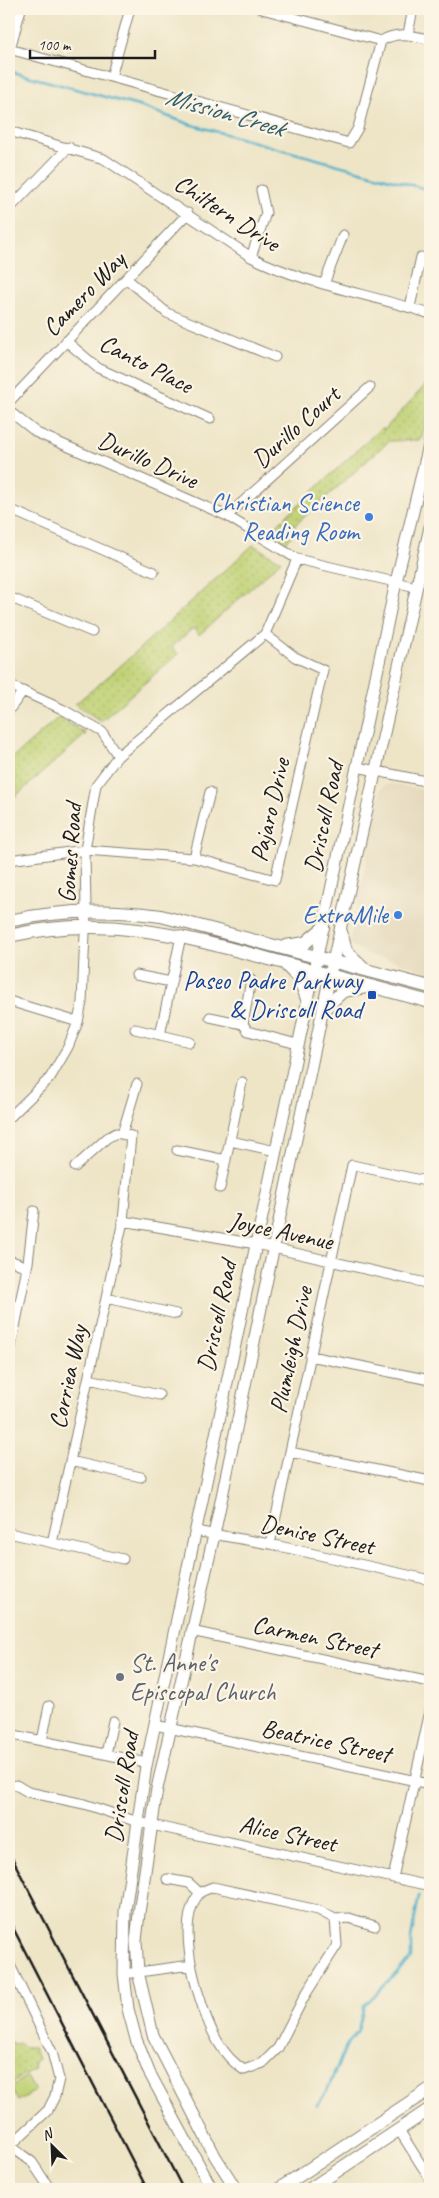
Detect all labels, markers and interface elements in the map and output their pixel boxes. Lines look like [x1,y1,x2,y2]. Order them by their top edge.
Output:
scale bar [30,28,155,60]
text: 100 m [38,36,72,55]
water label: Mission Creek [162,79,292,146]
street label: Chiltern Drive [168,167,287,260]
street label: Camero Way [36,243,134,343]
street label: Canto Place [94,327,200,402]
street label: Durillo Court [245,377,349,475]
street label: Durillo Drive [93,424,204,497]
place label: Christian Science Reading Room [210,487,361,548]
marker: Christian Science Reading Room [363,511,375,523]
street label: Pajaro Drive [243,753,298,865]
street label: Driscoll Road [297,756,352,875]
street label: Gomes Road [51,799,90,904]
place label: ExtraMile [303,899,390,931]
marker: ExtraMile [392,909,404,921]
place label: Paseo Padre Parkway & Driscoll Road [183,965,365,1026]
marker: Paseo Padre Parkway & Driscoll Road [366,989,378,1001]
street label: Joyce Avenue [225,1204,337,1258]
street label: Driscoll Road [190,1255,245,1374]
street label: Plumleigh Drive [262,1282,320,1416]
street label: Corriea Way [41,1320,95,1432]
street label: Denise Street [257,1507,379,1563]
street label: Carmen Street [250,1608,384,1667]
place label: St. Anne's Episcopal Church [130,1647,276,1708]
marker: St. Anne's Episcopal Church [114,1671,126,1683]
street label: Beatrice Street [259,1712,397,1771]
street label: Driscoll Road [97,1726,147,1845]
street label: Alice Street [237,1808,342,1860]
north arrow [28,2120,78,2170]
text: N [39,2124,56,2144]

